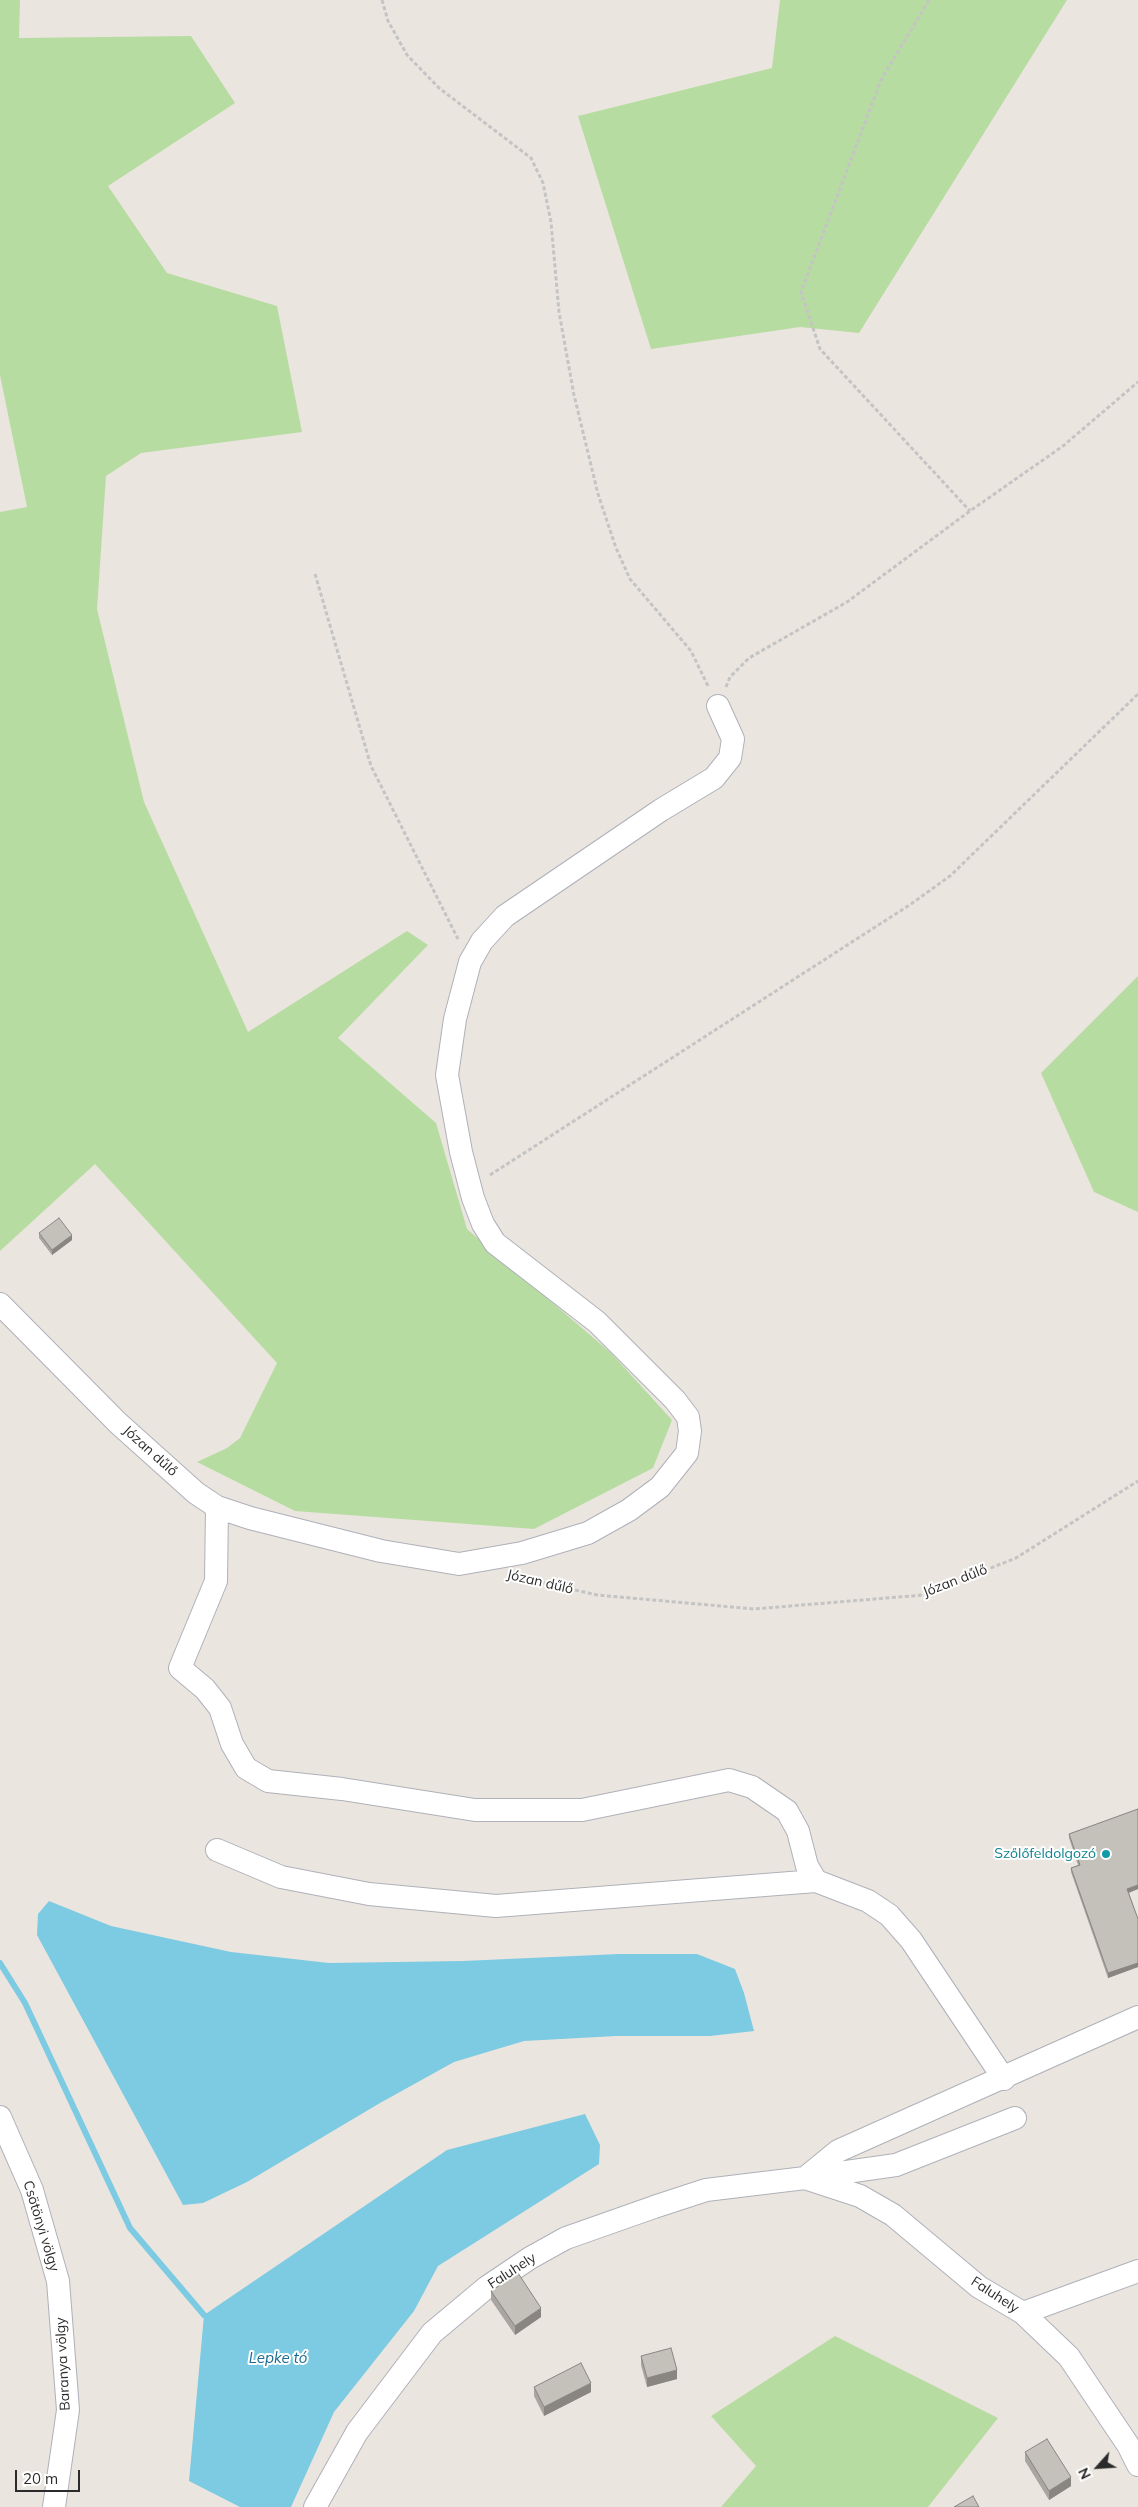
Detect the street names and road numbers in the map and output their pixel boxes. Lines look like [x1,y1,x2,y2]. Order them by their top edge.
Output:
street label: Józan dűlő [119,1422,181,1480]
street label: Józan dűlő [920,1561,990,1601]
street label: Józan dűlő [505,1566,575,1598]
street label: Csötönyi völgy [19,2178,63,2274]
street label: Faluhely [485,2249,539,2293]
street label: Faluhely [968,2273,1022,2317]
street label: Baranya völgy [52,2317,74,2411]

